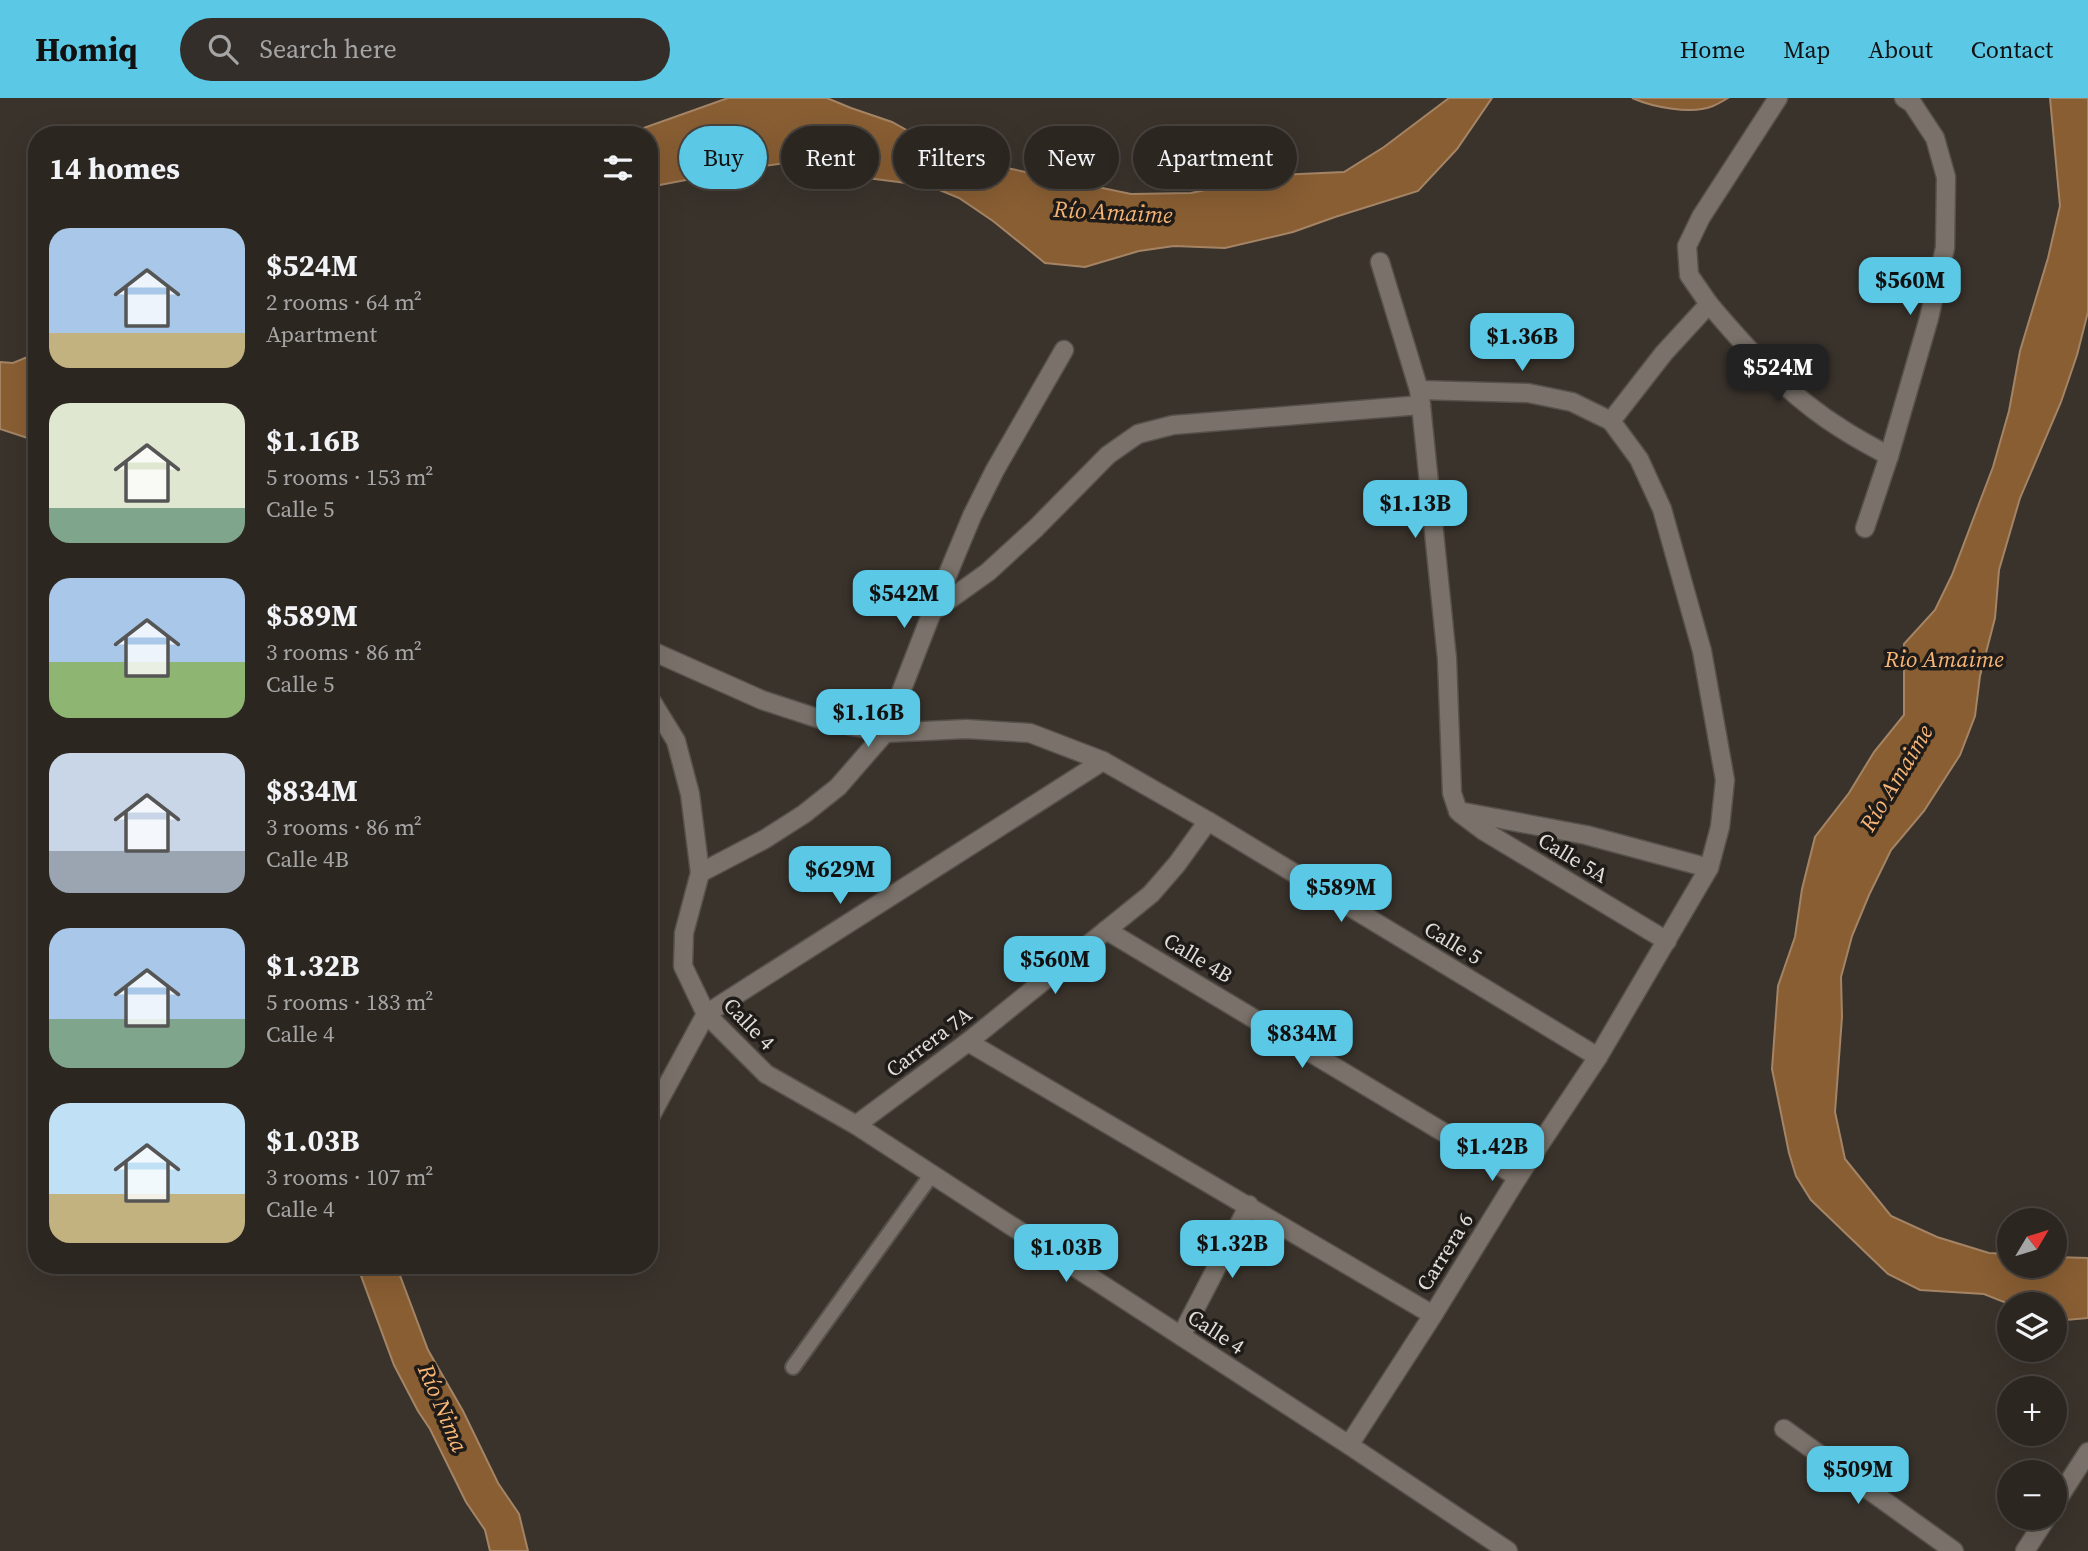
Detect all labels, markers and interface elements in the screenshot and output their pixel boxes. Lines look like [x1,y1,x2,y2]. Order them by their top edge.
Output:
search box [180,18,670,81]
text: Homiq [35,27,138,72]
icon: search [204,30,242,68]
text: Search here [260,31,397,67]
text: Home [1680,33,1745,66]
text: Map [1783,33,1830,66]
text: About [1868,33,1933,66]
text: Contact [1971,33,2053,66]
chip: Buy [679,126,767,189]
chip: Rent [781,126,879,189]
chip: Filters [893,126,1010,189]
chip: New [1024,126,1119,189]
chip: Apartment [1133,126,1297,189]
text: 14 homes [49,148,180,189]
icon: filters [599,149,637,187]
water label: Río Amaime [1052,193,1174,231]
text: $524M [266,245,358,286]
icon: home [105,256,189,340]
pin: $560M [1861,258,1959,317]
text: $560M [1875,264,1945,296]
text: 2 rooms · 64 m² [266,286,422,318]
pin: $1.36B [1465,314,1579,373]
text: Apartment [266,318,377,350]
text: $1.36B [1486,320,1558,352]
pin: $524M [1729,344,1827,404]
text: $524M [1743,351,1813,383]
text: $1.16B [266,420,360,461]
icon: home [105,431,189,515]
text: 5 rooms · 153 m² [266,461,433,493]
pin: $1.13B [1358,480,1472,540]
text: $1.13B [1379,487,1451,519]
text: Calle 5 [266,493,335,525]
pin: $542M [855,570,953,630]
text: $542M [869,577,939,609]
text: $589M [266,595,358,636]
icon: home [105,606,189,690]
text: 3 rooms · 86 m² [266,636,422,668]
water label: Rio Amaime [1883,643,2004,675]
text: Calle 5 [266,668,335,700]
pin: $1.16B [811,690,925,749]
text: $1.16B [832,696,904,728]
water label: Río Amaime [1851,718,1941,838]
text: $834M [266,770,358,811]
icon: home [105,781,189,865]
text: 3 rooms · 86 m² [266,811,422,843]
street label: Calle 5A [1533,825,1614,890]
text: Calle 4B [266,843,349,875]
pin: $629M [791,846,889,906]
text: $629M [805,853,875,885]
pin: $589M [1292,864,1390,924]
text: $589M [1306,871,1376,903]
street label: Calle 5 [1419,914,1488,971]
street label: Calle 4B [1158,926,1238,990]
pin: $560M [1006,936,1104,996]
text: $560M [1020,943,1090,975]
text: $1.32B [266,945,360,986]
icon: home [105,956,189,1040]
text: 5 rooms · 183 m² [266,986,433,1018]
street label: Calle 4 [717,991,782,1057]
street label: Carrera 7A [880,1000,978,1084]
pin: $834M [1253,1010,1351,1070]
text: $834M [1267,1017,1337,1049]
text: Calle 4 [266,1018,335,1050]
text: $1.03B [266,1120,360,1161]
pin: $1.42B [1435,1124,1549,1183]
text: $1.42B [1456,1130,1528,1162]
icon: home [105,1131,189,1215]
text: 3 rooms · 107 m² [266,1161,433,1193]
text: Calle 4 [266,1193,335,1225]
street label: Carrera 6 [1409,1207,1480,1296]
north arrow [1997,1208,2067,1278]
map controls [1997,1208,2067,1530]
pin: $1.32B [1175,1220,1289,1280]
pin: $1.03B [1009,1224,1123,1284]
text: $1.32B [1196,1227,1268,1259]
text: $1.03B [1030,1231,1102,1263]
button: layers [1997,1292,2067,1362]
street label: Calle 4 [1182,1302,1251,1361]
water label: Río Nima [410,1358,476,1457]
button: + [1997,1376,2067,1446]
pin: $509M [1809,1446,1907,1506]
text: $509M [1823,1453,1893,1485]
button: − [1997,1460,2067,1530]

